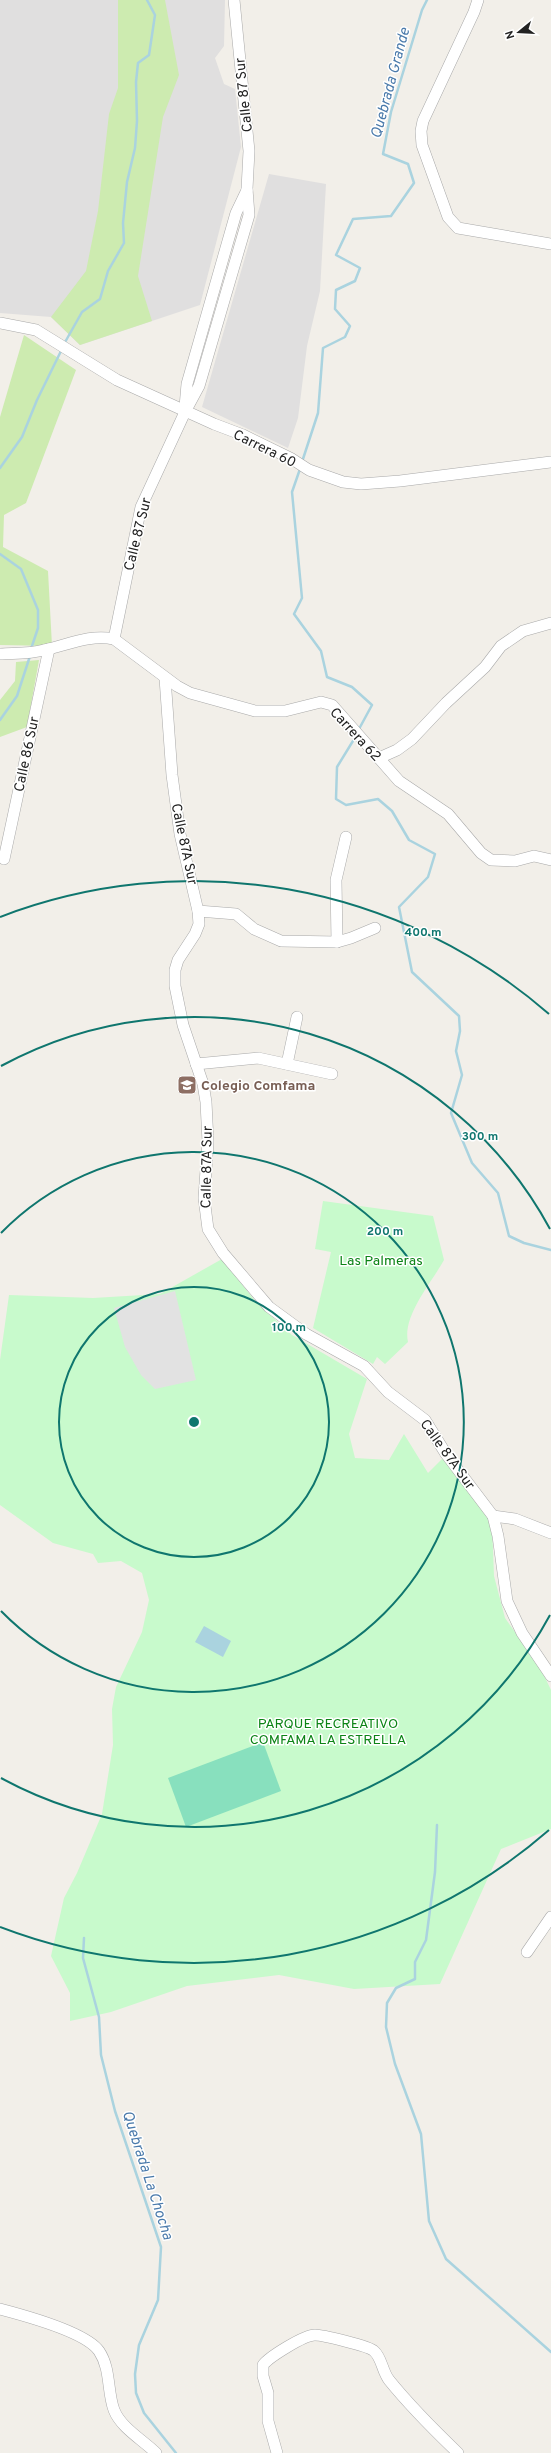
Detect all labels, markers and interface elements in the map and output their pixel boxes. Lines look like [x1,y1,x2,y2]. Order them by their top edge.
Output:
north arrow [499,12,539,52]
water label: Quebrada Grande [368,26,415,141]
text: N [503,29,518,41]
street label: Calle 87 Sur [232,56,257,133]
street label: Carrera 60 [230,427,299,472]
street label: Calle 87 Sur [121,495,156,573]
street label: Carrera 62 [326,705,384,766]
street label: Calle 86 Sur [11,715,44,794]
street label: Calle 87A Sur [167,802,201,887]
text: 400 m [404,925,442,941]
school or university icon: Colegio Comfama [176,1074,198,1096]
place label: Colegio Comfama [201,1078,315,1095]
street label: Calle 87A Sur [198,1125,217,1209]
text: 300 m [462,1129,498,1145]
text: 200 m [367,1224,403,1240]
park label: Las Palmeras [339,1253,423,1270]
text: 100 m [272,1320,306,1336]
centre of rings [187,1415,201,1429]
street label: Calle 87A Sur [416,1416,478,1494]
park label: PARQUE RECREATIVO COMFAMA LA ESTRELLA [250,1716,406,1749]
water label: Quebrada La Chocha [117,2109,176,2243]

